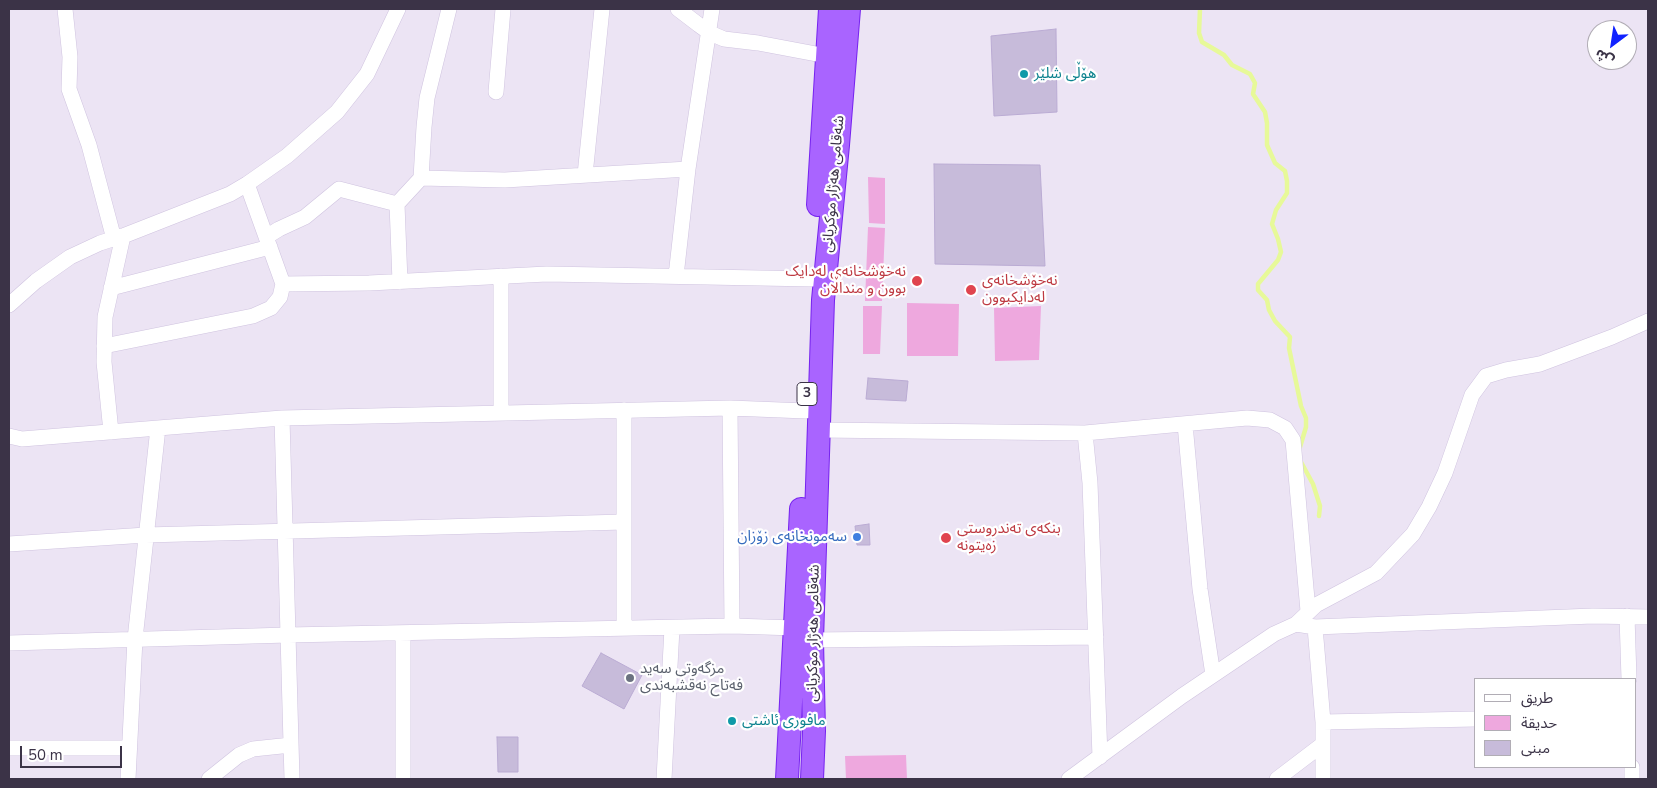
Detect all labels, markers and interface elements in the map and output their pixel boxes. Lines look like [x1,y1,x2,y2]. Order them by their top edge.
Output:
north arrow [1587,20,1637,70]
text: ش [1591,44,1618,71]
place label: هۆڵی شلێر [1034,65,1096,83]
marker: هۆڵی شلێر [1018,68,1030,80]
street label: شەقامی ھەژار موکریانی [819,115,849,253]
place label: نەخۆشخانەی لەدایک بوون و منداڵان [785,263,906,298]
place label: نەخۆشخانەی لەدایکبوون [982,272,1058,307]
marker: نەخۆشخانەی لەدایک بوون و منداڵان [910,274,924,288]
marker: نەخۆشخانەی لەدایکبوون [964,283,978,297]
road number: 3 [797,382,817,406]
place label: بنکەی تەندروستی زەیتونە [957,520,1061,555]
place label: سەمونخانەی زۆزان [737,528,847,546]
marker: سەمونخانەی زۆزان [851,531,863,543]
marker: بنکەی تەندروستی زەیتونە [939,531,953,545]
street label: شەقامی ھەژار موکریانی [804,564,824,702]
place label: مزگەوتی سەید فەتاح نەقشبەندی [640,660,743,695]
marker: مزگەوتی سەید فەتاح نەقشبەندی [624,672,636,684]
legend [1474,678,1637,768]
text: طريق [1521,688,1553,708]
place label: مافوری ئاشتی [742,712,826,730]
text: حديقة [1521,713,1557,733]
marker: مافوری ئاشتی [726,715,738,727]
scale bar [22,736,125,768]
text: مبنى [1521,738,1550,758]
text: 50 m [28,745,63,765]

